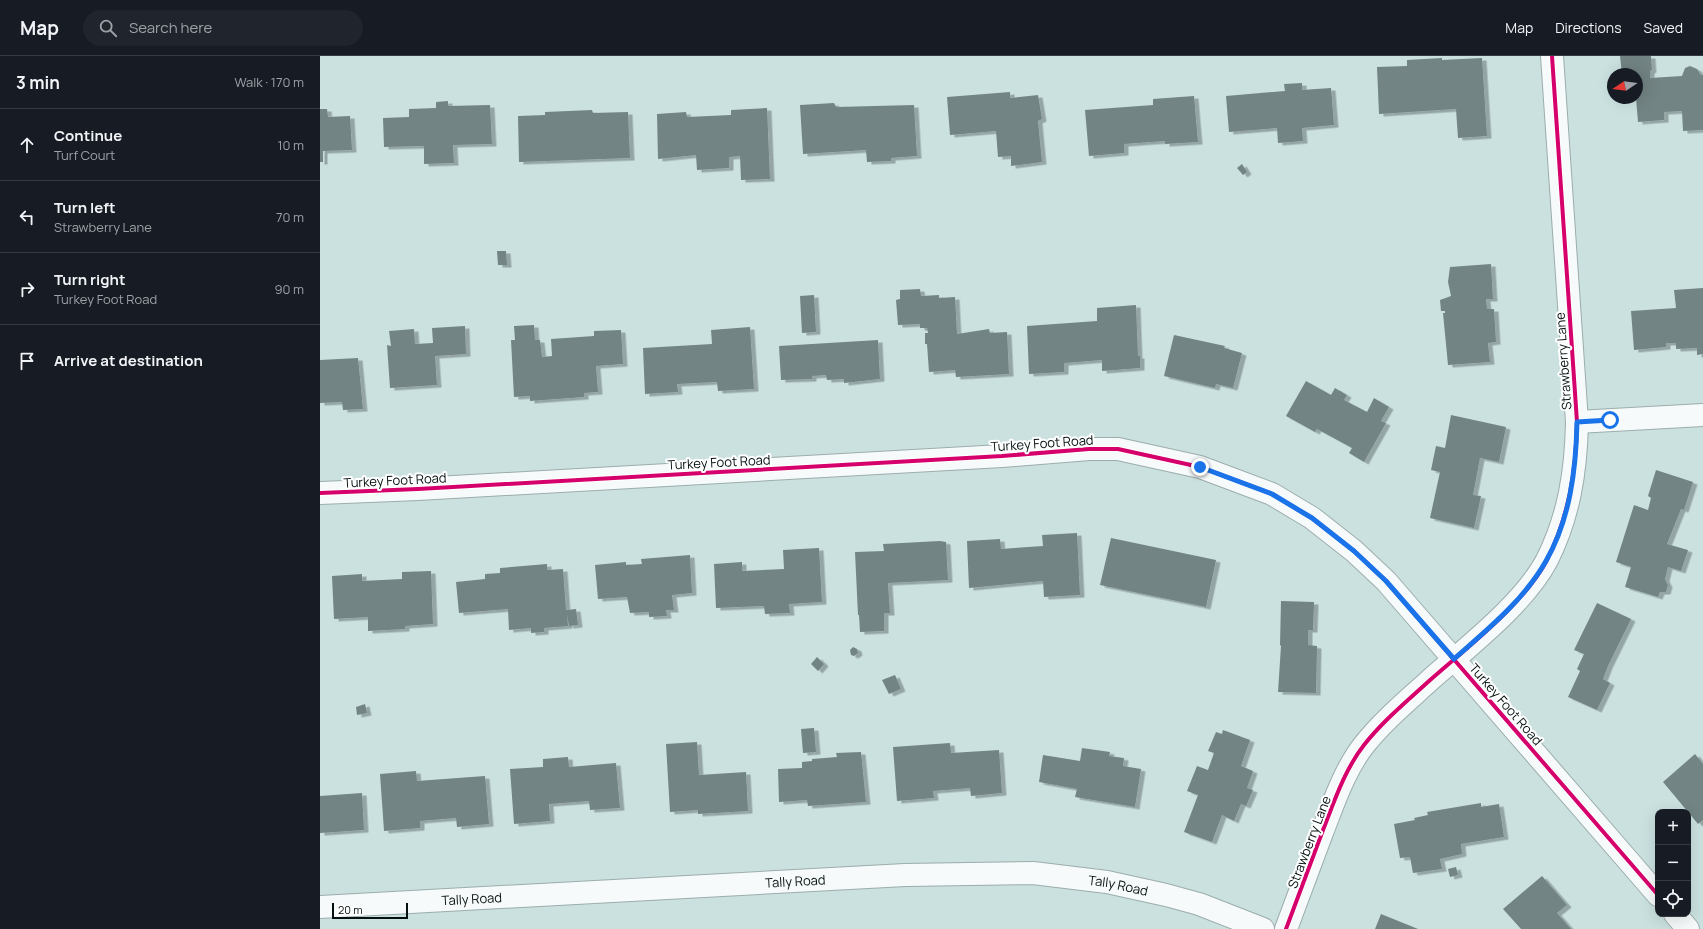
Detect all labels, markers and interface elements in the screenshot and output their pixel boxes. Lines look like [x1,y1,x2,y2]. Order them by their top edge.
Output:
search box [83,10,363,46]
text: Map [20,15,59,41]
icon: search [97,17,119,39]
text: Search here [129,17,212,38]
text: Map [1505,18,1533,37]
text: Directions [1555,18,1622,37]
text: Saved [1644,18,1683,37]
north arrow [1607,68,1643,104]
text: 3 min [16,71,60,94]
text: Walk · 170 m [234,73,304,91]
text: Continue [54,125,122,146]
icon: ahead [16,134,38,156]
text: 10 m [277,136,304,154]
text: Turf Court [54,146,115,164]
text: Turn left [54,197,116,218]
icon: left [16,206,38,228]
text: 70 m [276,208,304,226]
text: Strawberry Lane [54,218,152,236]
text: Turn right [54,269,125,290]
icon: right [16,278,38,300]
text: 90 m [274,280,304,298]
text: Turkey Foot Road [54,290,157,308]
street label: Strawberry Lane [1551,311,1575,410]
icon: arrive [16,350,38,372]
text: Arrive at destination [54,350,203,371]
route start [1601,411,1619,429]
street label: Turkey Foot Road [990,430,1094,456]
street label: Turkey Foot Road [667,450,771,474]
route end [1191,458,1209,476]
street label: Turkey Foot Road [343,468,447,492]
street label: Turkey Foot Road [1465,659,1547,749]
street label: Strawberry Lane [1283,793,1335,891]
map controls [1655,809,1691,917]
button: + [1655,809,1691,845]
button: − [1655,845,1691,881]
street label: Tally Road [765,870,826,892]
street label: Tally Road [1087,871,1150,900]
button: locate [1655,881,1691,917]
street label: Tally Road [441,888,502,909]
scale bar [332,901,408,920]
text: 20 m [338,902,363,917]

